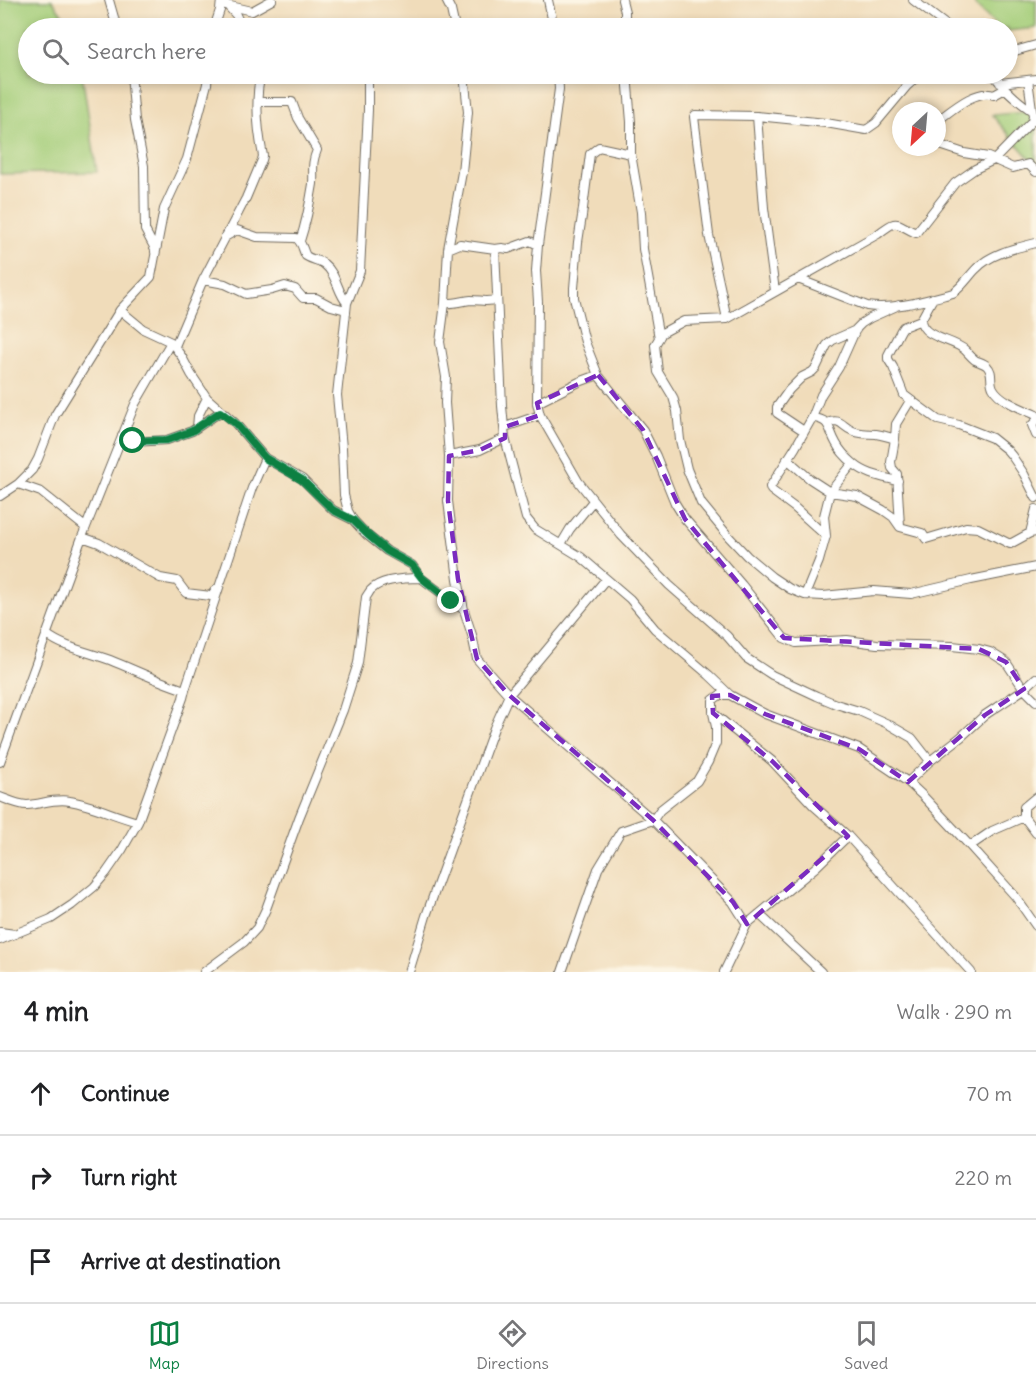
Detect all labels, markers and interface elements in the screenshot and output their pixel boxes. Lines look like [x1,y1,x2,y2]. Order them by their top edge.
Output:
search box [18,18,1018,84]
icon: search [39,35,72,68]
text: Search here [87,37,206,65]
north arrow [892,102,946,156]
route start [119,427,145,453]
route end [437,587,463,613]
text: 4 min [24,995,89,1028]
text: Walk · 290 m [897,999,1012,1024]
icon: ahead [24,1077,57,1110]
text: Continue [81,1079,170,1107]
text: 70 m [967,1081,1012,1106]
icon: right [24,1161,57,1194]
text: Turn right [81,1163,177,1191]
text: 220 m [955,1165,1012,1190]
icon: arrive [24,1245,57,1278]
text: Arrive at destination [81,1247,281,1275]
tab: Map [148,1317,181,1373]
tab: Directions [476,1317,549,1373]
tab: Saved [844,1317,888,1373]

